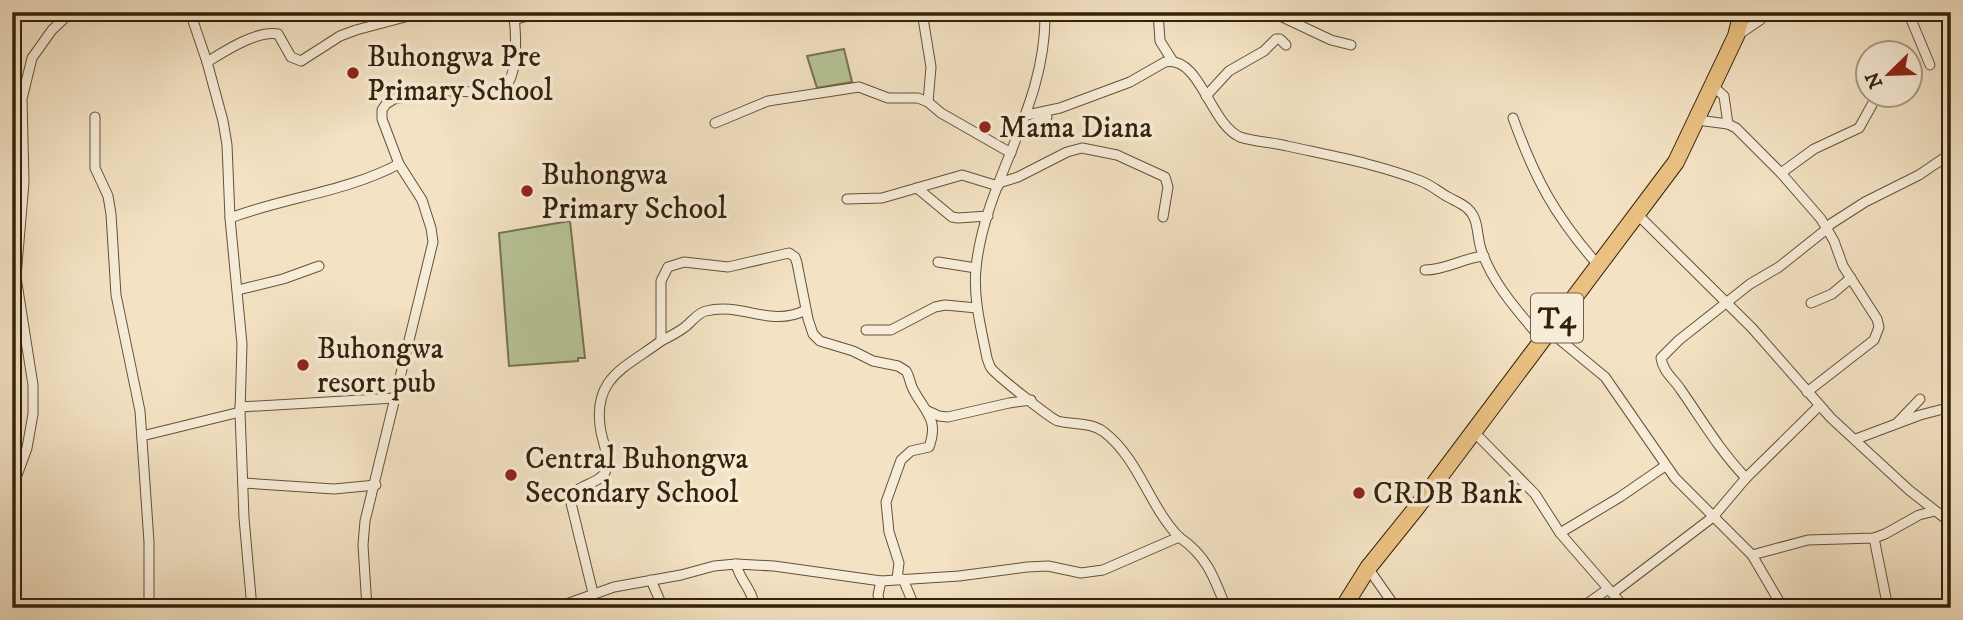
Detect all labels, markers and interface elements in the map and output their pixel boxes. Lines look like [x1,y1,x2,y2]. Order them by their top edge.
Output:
north arrow [1854,38,1924,108]
place label: Buhongwa Pre Primary School [367,39,553,110]
marker: Buhongwa Pre Primary School [345,65,361,81]
text: N [1861,68,1888,92]
place label: Mama Diana [999,110,1152,147]
marker: Mama Diana [977,119,993,135]
place label: Buhongwa Primary School [541,157,727,228]
marker: Buhongwa Primary School [519,183,535,199]
road number: T4 [1531,294,1583,342]
place label: Buhongwa resort pub [317,331,444,402]
marker: Buhongwa resort pub [295,357,311,373]
place label: Central Buhongwa Secondary School [525,441,749,512]
marker: Central Buhongwa Secondary School [503,467,519,483]
place label: CRDB Bank [1373,476,1523,513]
marker: CRDB Bank [1351,485,1367,501]

